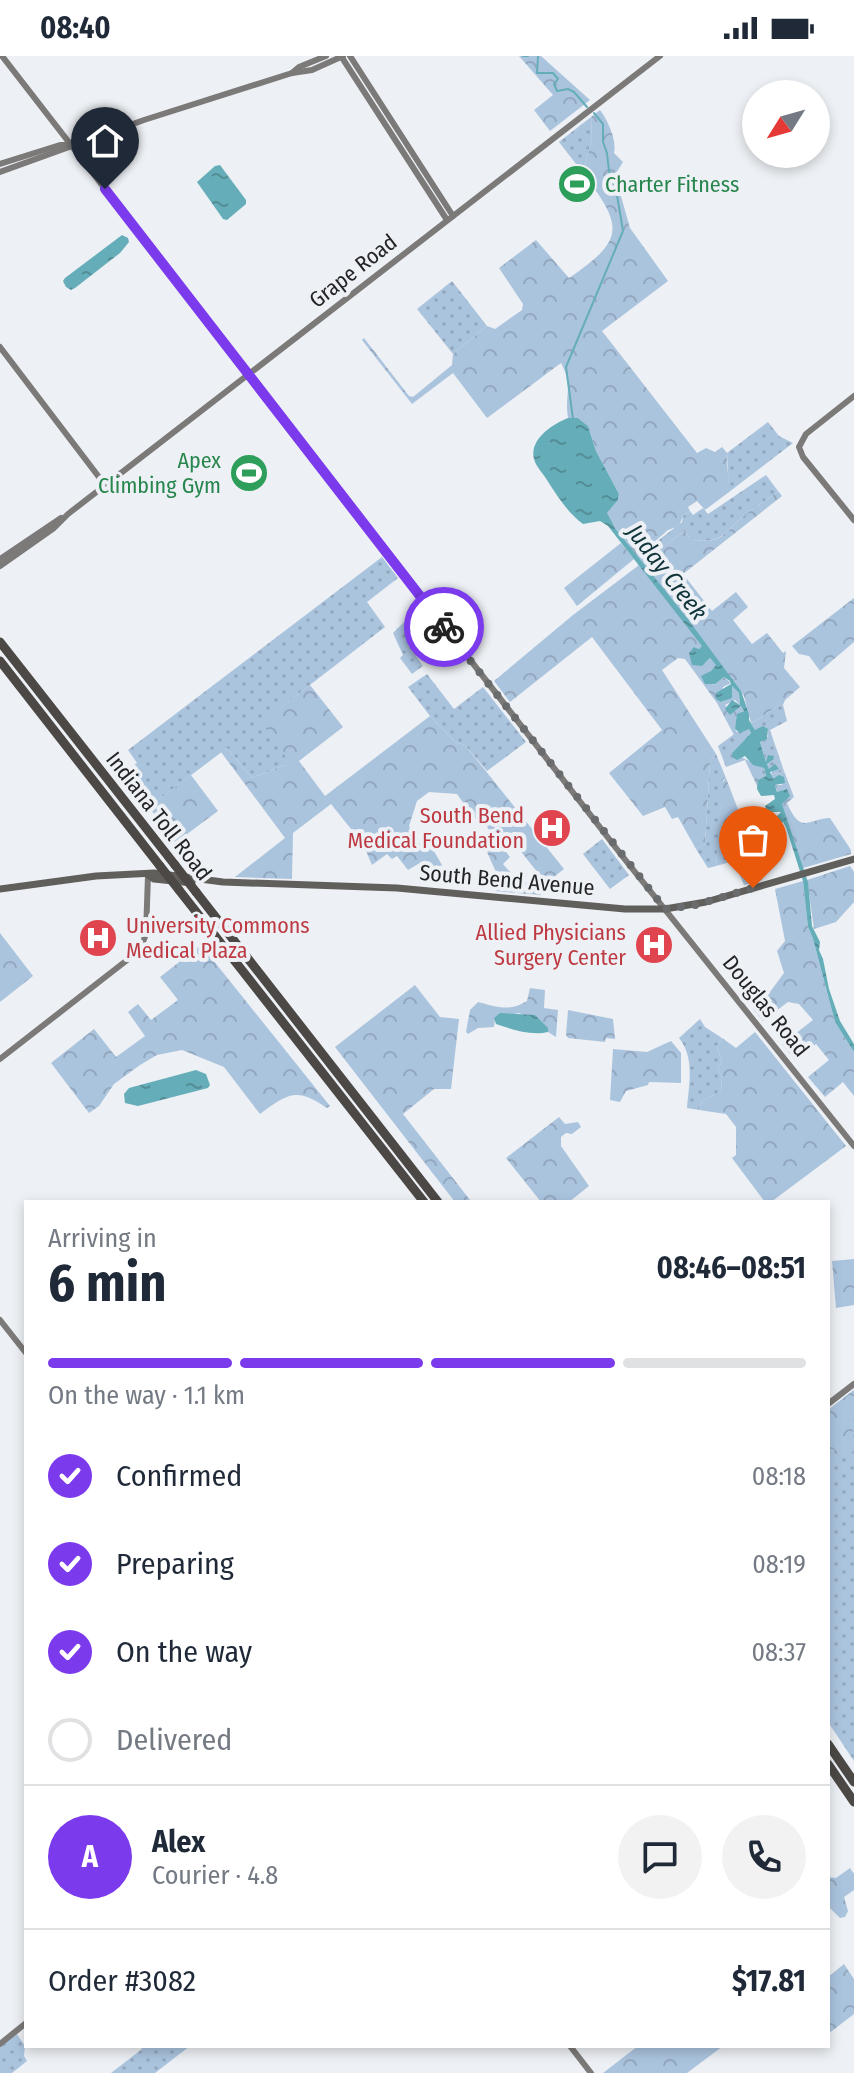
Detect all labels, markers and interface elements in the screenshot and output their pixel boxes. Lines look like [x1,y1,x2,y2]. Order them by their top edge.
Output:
text: 08:40 [40,10,111,46]
north arrow [742,80,830,168]
map controls [742,80,830,168]
pin [71,107,139,189]
icon: home [83,119,127,163]
sports icon: Charter Fitness [556,163,598,205]
place label: Charter Fitness [605,171,739,198]
street label: Grape Road [304,228,402,314]
place label: Apex Climbing Gym [98,447,221,499]
sports icon: Apex Climbing Gym [228,452,270,494]
water label: Juday Creek [620,517,713,626]
courier [404,587,484,667]
icon: bike [422,605,466,649]
street label: Indiana Toll Road [100,746,218,886]
place label: South Bend Medical Foundation [347,802,524,854]
pin [719,806,787,888]
hospital icon: South Bend Medical Foundation [531,807,573,849]
icon: bag [731,818,775,862]
street label: South Bend Avenue [418,859,596,901]
place label: University Commons Medical Plaza [126,912,310,964]
hospital icon: University Commons Medical Plaza [77,917,119,959]
place label: Allied Physicians Surgery Center [476,919,626,971]
hospital icon: Allied Physicians Surgery Center [633,924,675,966]
street label: Douglas Road [717,950,815,1062]
text: Arriving in [48,1223,157,1254]
text: 08:46–08:51 [657,1250,806,1286]
text: 6 min [48,1252,166,1315]
text: On the way · 1.1 km [48,1380,245,1411]
icon: check [48,1454,92,1498]
text: Confirmed [116,1458,242,1494]
text: 08:18 [752,1461,806,1492]
icon: check [48,1542,92,1586]
text: Preparing [116,1546,234,1582]
text: 08:19 [752,1549,806,1580]
icon: check [48,1630,92,1674]
text: On the way [116,1634,252,1670]
text: 08:37 [752,1637,806,1668]
text: Delivered [116,1722,232,1758]
button: chat [618,1815,702,1899]
button: phone [722,1815,806,1899]
text: Alex [152,1824,205,1860]
text: A [82,1839,98,1875]
text: Courier · 4.8 [152,1860,278,1891]
text: Order #3082 [48,1963,196,1999]
text: $17.81 [732,1963,806,1999]

